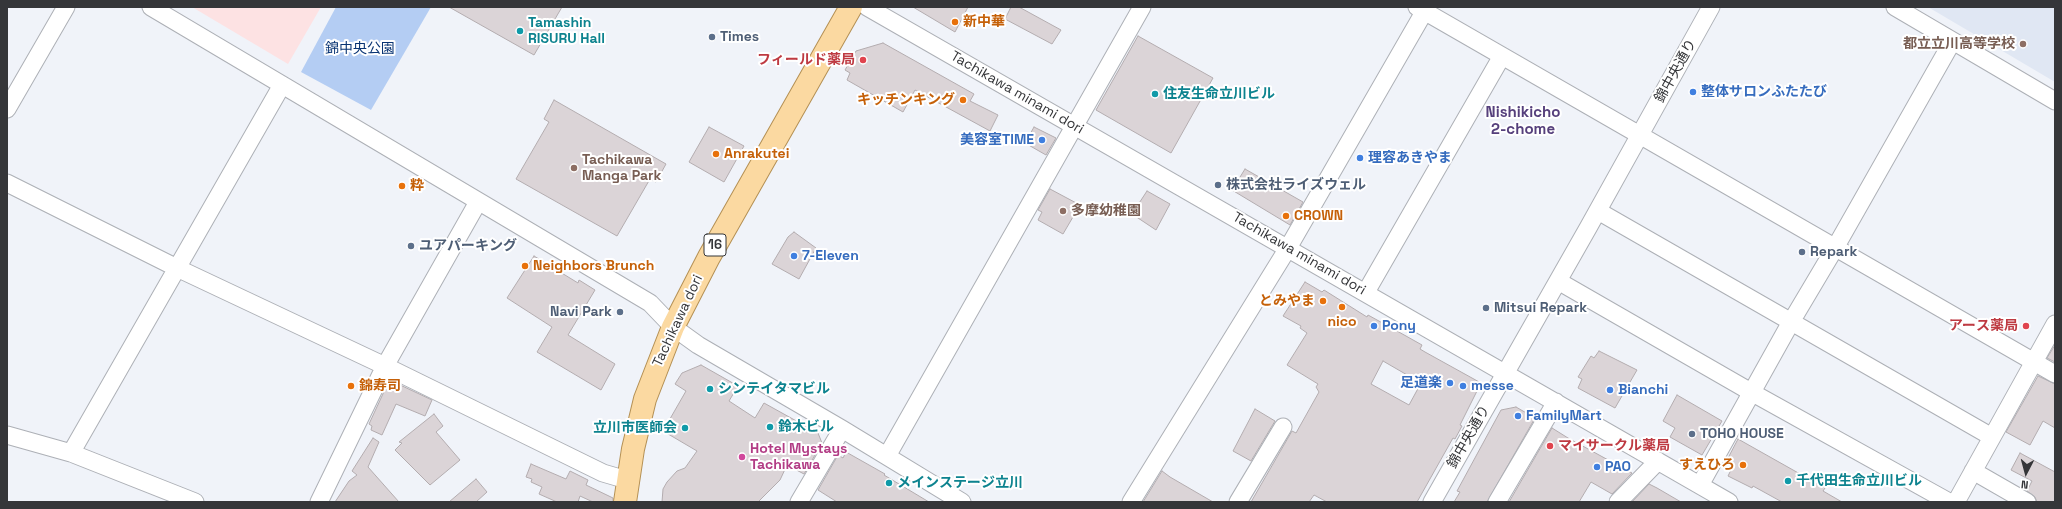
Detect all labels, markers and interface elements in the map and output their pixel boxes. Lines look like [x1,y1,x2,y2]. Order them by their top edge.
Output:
place label: 新中華 [963,14,1005,30]
place label: Tamashin RISURU Hall [528,15,605,48]
marker: 新中華 [950,17,960,27]
marker: Tamashin RISURU Hall [515,26,525,36]
place label: Times [720,29,759,45]
marker: Times [707,32,717,42]
street label: 錦中央通り [1652,36,1700,106]
place label: 都立立川高等学校 [1903,36,2015,52]
marker: 都立立川高等学校 [2018,39,2028,49]
park label: 錦中央公園 [325,41,395,57]
street label: Tachikawa minami dori [947,48,1087,138]
place label: フィールド薬局 [757,52,855,68]
marker: フィールド薬局 [858,55,868,65]
place label: 整体サロンふたたび [1701,84,1827,100]
place label: 住友生命立川ビル [1163,86,1275,102]
marker: 整体サロンふたたび [1688,87,1698,97]
marker: 住友生命立川ビル [1150,89,1160,99]
place label: キッチンキング [857,92,955,108]
marker: キッチンキング [958,95,968,105]
district label: Nishikicho 2-chome [1486,104,1560,139]
place label: 美容室TIME [960,132,1034,148]
marker: 美容室TIME [1037,135,1047,145]
place label: Anrakutei [724,146,789,162]
marker: Anrakutei [711,149,721,159]
place label: 理容あきやま [1368,150,1452,166]
place label: Tachikawa Manga Park [582,152,661,184]
marker: 理容あきやま [1355,153,1365,163]
marker: Tachikawa Manga Park [569,163,579,173]
place label: 株式会社ライズウェル [1226,177,1366,193]
place label: 粋 [410,178,424,194]
marker: 株式会社ライズウェル [1213,180,1223,190]
marker: 粋 [397,181,407,191]
place label: 多摩幼稚園 [1071,203,1141,219]
marker: 多摩幼稚園 [1058,206,1068,216]
place label: CROWN [1294,208,1343,224]
street label: Tachikawa minami dori [1229,209,1369,299]
marker: CROWN [1281,211,1291,221]
road number: 16 [704,234,726,256]
place label: ユアパーキング [419,238,517,254]
marker: ユアパーキング [406,241,416,251]
place label: Repark [1810,244,1857,260]
marker: Repark [1797,247,1807,257]
place label: 7-Eleven [802,248,859,264]
marker: 7-Eleven [789,251,799,261]
place label: Neighbors Brunch [533,258,654,274]
marker: Neighbors Brunch [520,261,530,271]
street label: Tachikawa dori [649,272,707,370]
place label: とみやま [1259,293,1315,309]
marker: とみやま [1318,296,1328,306]
place label: Mitsui Repark [1494,300,1587,316]
marker: nico [1337,302,1347,312]
marker: Mitsui Repark [1481,303,1491,313]
place label: Navi Park [550,304,612,320]
marker: Navi Park [615,307,625,317]
place label: nico [1327,314,1357,330]
place label: Pony [1382,318,1416,334]
place label: アース薬局 [1949,318,2018,334]
marker: Pony [1369,321,1379,331]
marker: アース薬局 [2021,321,2031,331]
place label: 足道楽 [1400,375,1442,391]
place label: 錦寿司 [359,378,401,394]
marker: 足道楽 [1445,378,1455,388]
place label: messe [1471,378,1514,394]
marker: 錦寿司 [346,381,356,391]
place label: シンテイタマビル [718,381,830,397]
marker: messe [1458,381,1468,391]
place label: Bianchi [1618,382,1668,398]
marker: シンテイタマビル [705,384,715,394]
marker: Bianchi [1605,385,1615,395]
street label: 錦中央通り [1444,402,1494,472]
place label: FamilyMart [1526,408,1602,424]
marker: FamilyMart [1513,411,1523,421]
place label: 鈴木ビル [778,419,834,435]
place label: 立川市医師会 [593,420,677,436]
marker: 鈴木ビル [765,422,775,432]
marker: 立川市医師会 [680,423,690,433]
place label: TOHO HOUSE [1700,426,1784,442]
marker: TOHO HOUSE [1687,429,1697,439]
place label: マイサークル薬局 [1558,438,1670,454]
place label: Hotel Mystays Tachikawa [750,441,847,474]
marker: マイサークル薬局 [1545,441,1555,451]
marker: Hotel Mystays Tachikawa [737,452,747,462]
north arrow [2006,453,2046,493]
place label: すえひろ [1679,457,1735,473]
place label: PAO [1605,459,1631,475]
marker: すえひろ [1738,460,1748,470]
marker: PAO [1592,462,1602,472]
place label: 千代田生命立川ビル [1796,473,1922,489]
place label: メインステージ立川 [897,475,1023,491]
marker: 千代田生命立川ビル [1783,476,1793,486]
marker: メインステージ立川 [884,478,894,488]
text: N [2020,478,2029,492]

